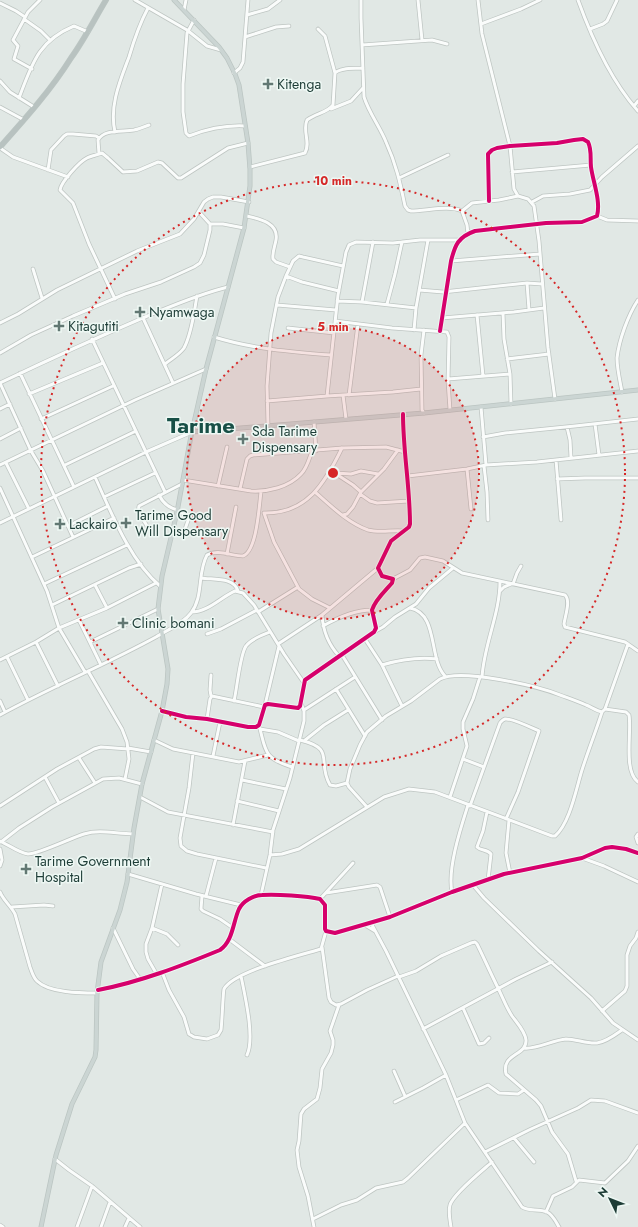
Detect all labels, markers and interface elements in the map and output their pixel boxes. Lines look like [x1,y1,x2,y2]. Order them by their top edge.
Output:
place label: Kitenga [277,74,321,94]
marker: Kitenga [262,78,274,90]
text: 10 min [314,172,352,190]
place label: Nyamwaga [149,302,215,322]
marker: Nyamwaga [134,306,146,318]
place label: Kitagutiti [68,316,119,336]
text: 5 min [317,318,349,336]
marker: Kitagutiti [53,320,65,332]
district label: Tarime [167,409,235,441]
place label: Sda Tarime Dispensary [252,421,318,457]
marker: Sda Tarime Dispensary [237,433,249,445]
centre of rings [326,466,340,480]
place label: Tarime Good Will Dispensary [135,505,229,541]
place label: Lackairo [69,514,118,534]
marker: Tarime Good Will Dispensary [120,517,132,529]
marker: Lackairo [54,518,66,530]
place label: Clinic bomani [132,613,215,633]
marker: Clinic bomani [117,617,129,629]
place label: Tarime Government Hospital [35,851,151,887]
marker: Tarime Government Hospital [20,863,32,875]
north arrow [590,1179,630,1219]
text: N [594,1184,612,1201]

